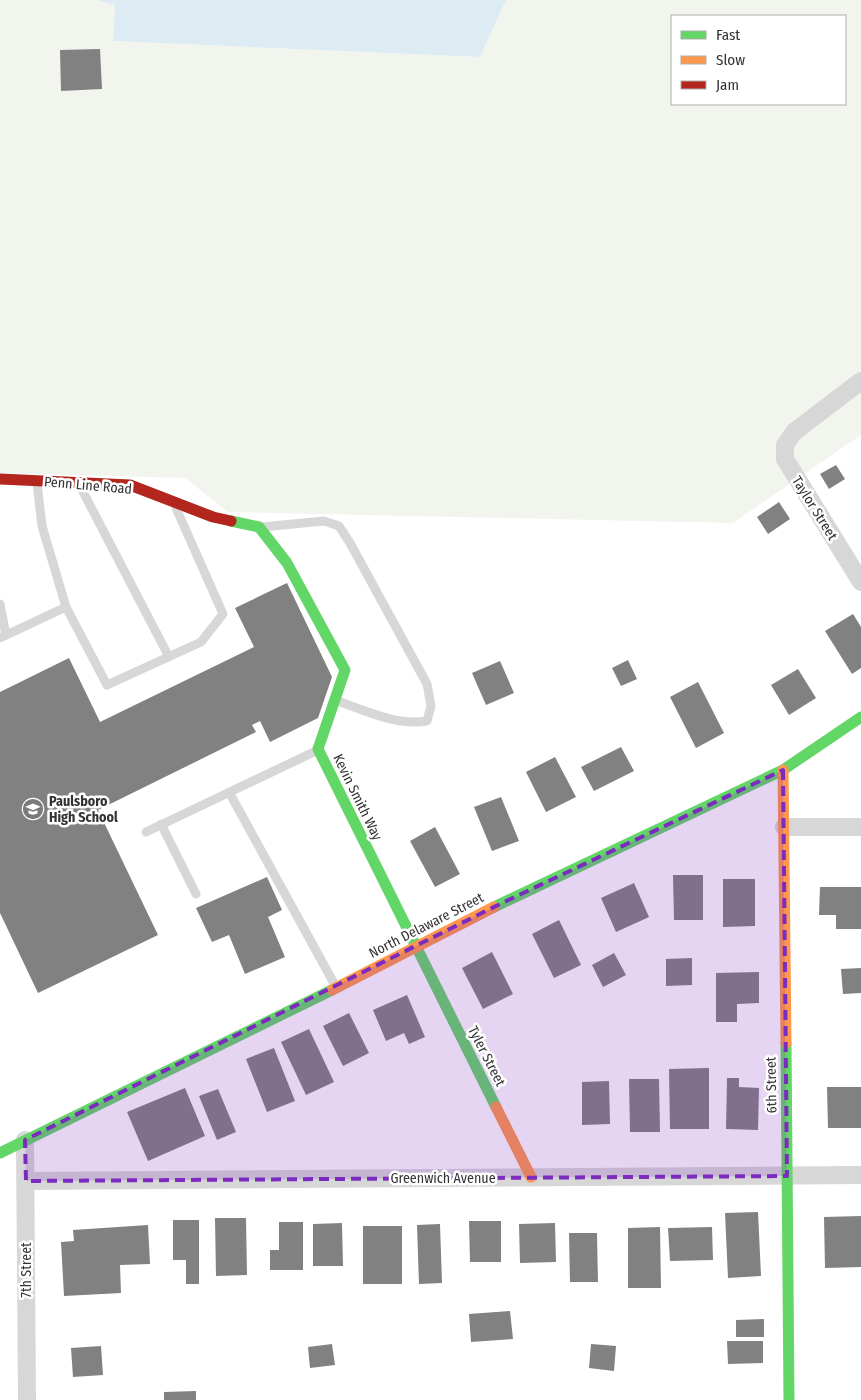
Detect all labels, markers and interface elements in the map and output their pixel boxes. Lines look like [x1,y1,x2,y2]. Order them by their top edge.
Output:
legend [671,15,846,105]
text: Fast [716,26,740,44]
text: Slow [716,51,745,69]
text: Jam [716,76,739,94]
street label: Penn Line Road [43,473,133,498]
street label: Taylor Street [788,473,841,544]
street label: Kevin Smith Way [329,751,386,844]
place label: Paulsboro High School [49,793,118,826]
school or university icon: Paulsboro High School [21,797,45,821]
street label: North Delaware Street [366,889,487,962]
street label: Tyler Street [464,1023,509,1090]
street label: 6th Street [762,1056,780,1113]
street label: Greenwich Avenue [390,1170,496,1187]
street label: 7th Street [18,1242,35,1298]

